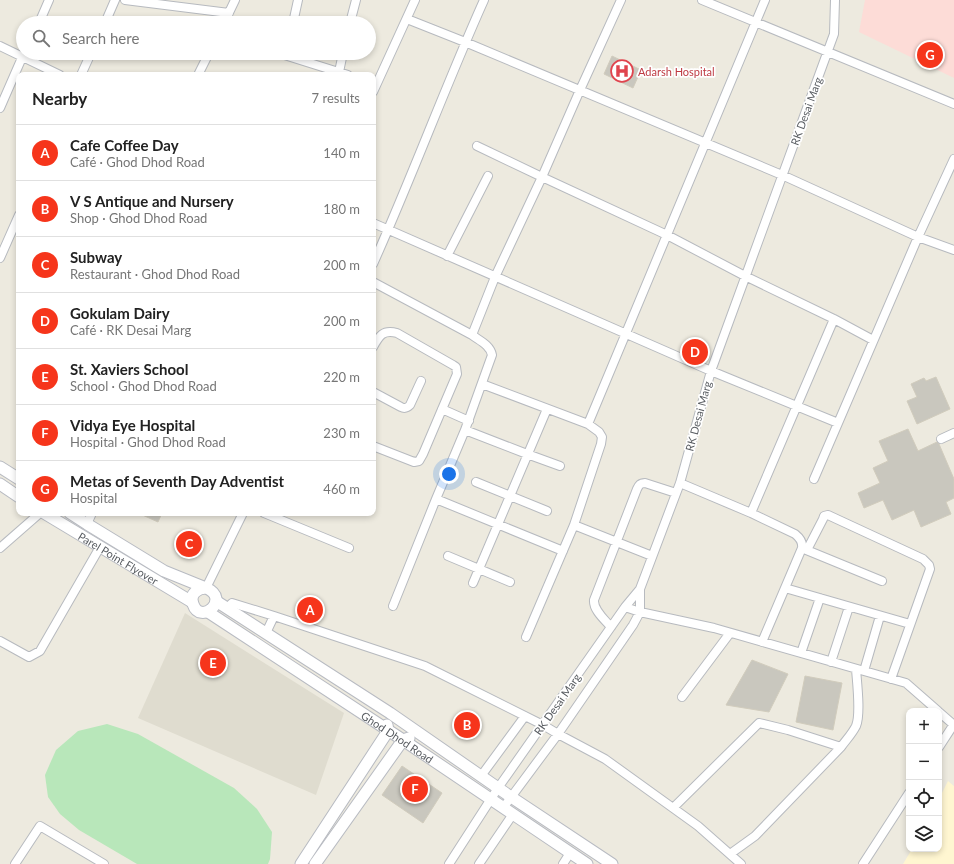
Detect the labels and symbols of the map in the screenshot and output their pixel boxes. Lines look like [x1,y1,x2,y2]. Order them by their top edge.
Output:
pin: G [917,40,943,70]
hospital icon: Adarsh Hospital [609,58,635,84]
place label: Adarsh Hospital [638,65,715,78]
street label: RK Desai Marg [788,75,824,147]
pin: D [682,337,708,367]
street label: RK Desai Marg [682,379,714,452]
your location [439,464,459,484]
street label: Parel Point Flyover [76,529,161,587]
pin: C [176,529,202,559]
pin: A [297,595,323,625]
pin: E [200,648,226,678]
street label: RK Desai Marg [531,671,583,737]
street label: Ghod Dhod Road [359,708,436,765]
pin: B [454,710,480,740]
pin: F [402,774,428,804]

